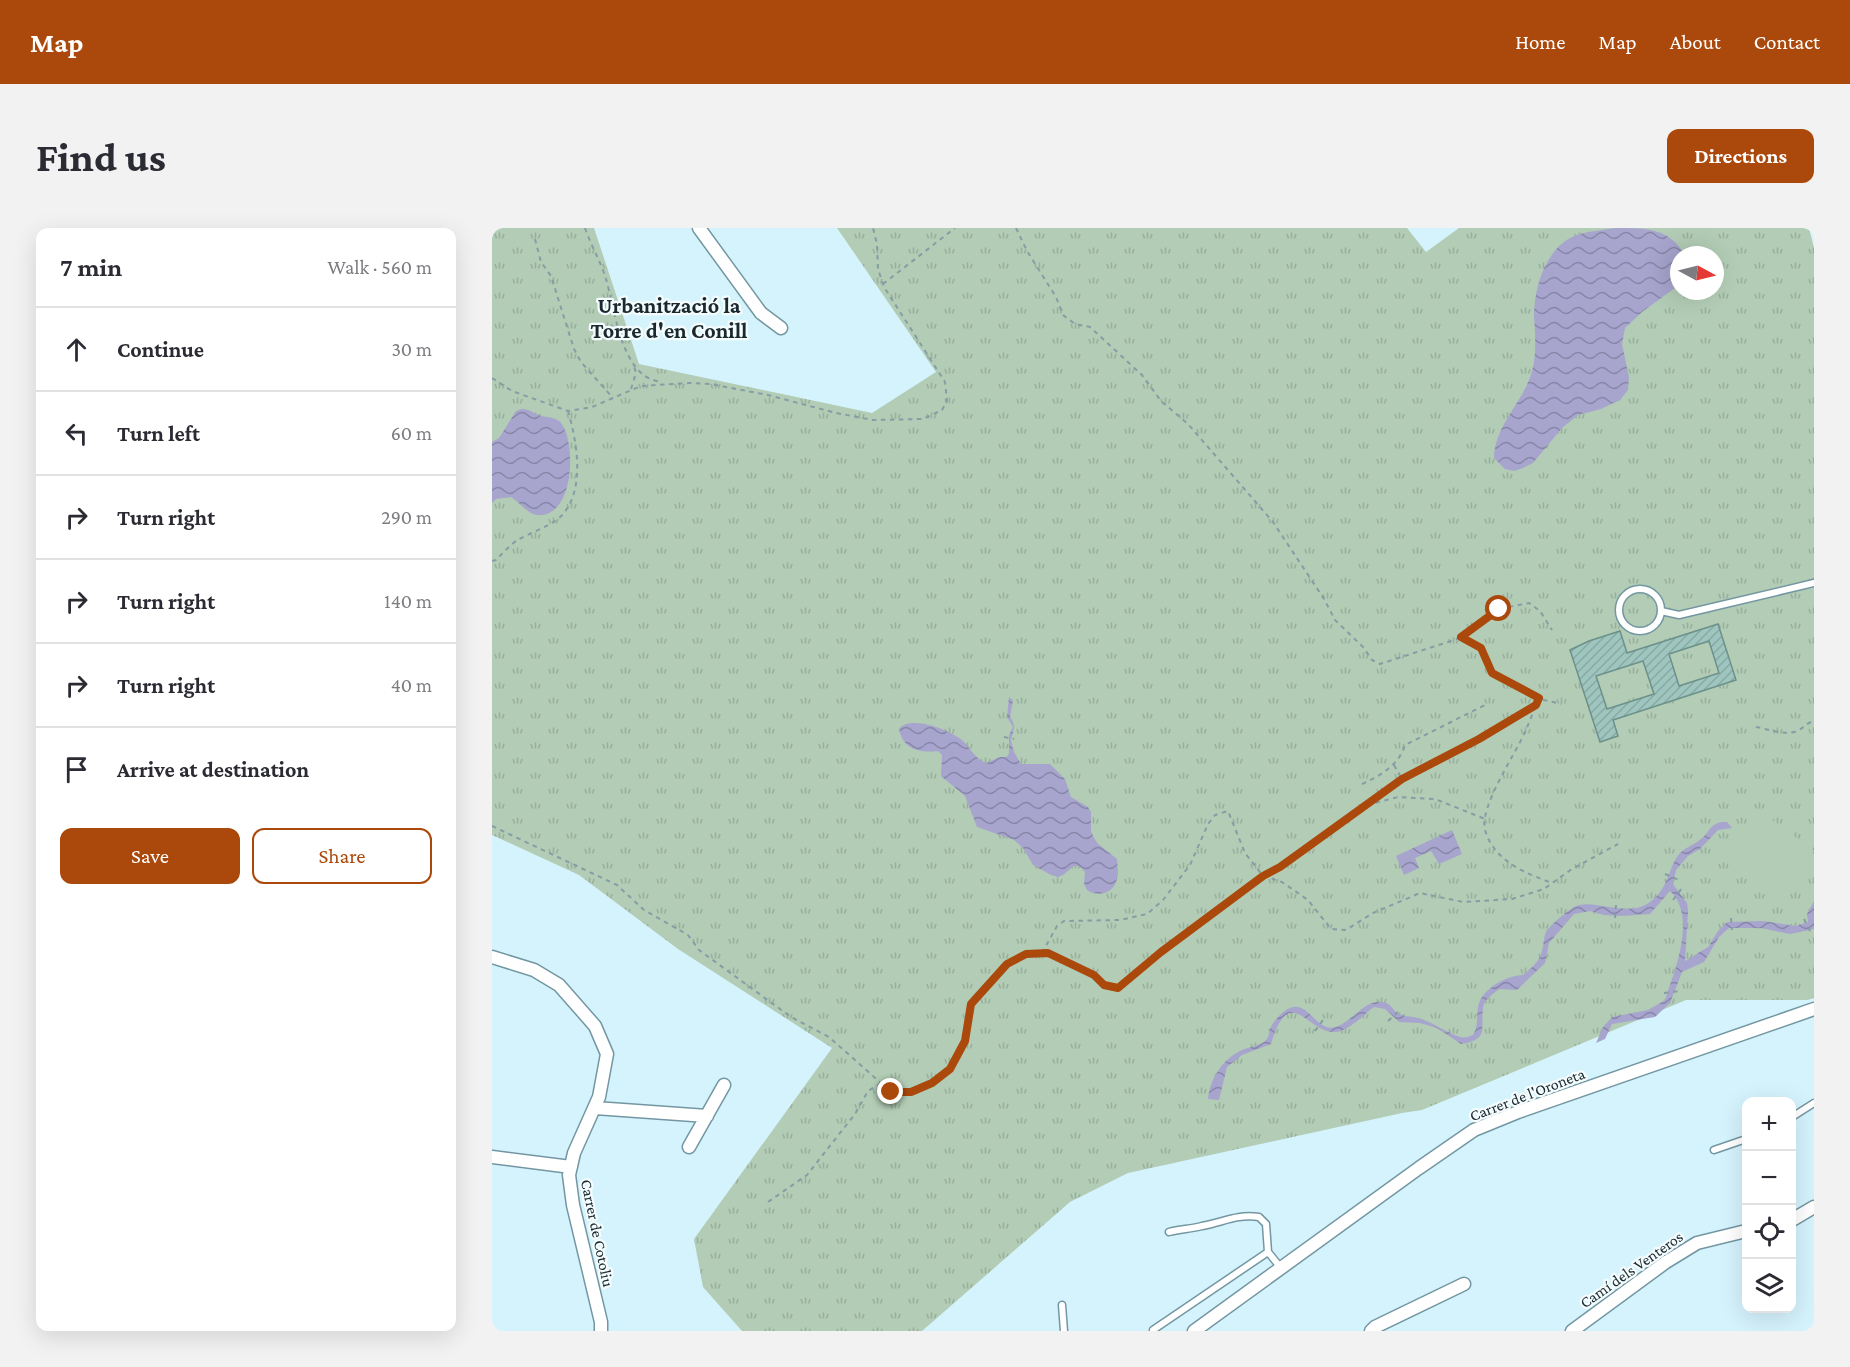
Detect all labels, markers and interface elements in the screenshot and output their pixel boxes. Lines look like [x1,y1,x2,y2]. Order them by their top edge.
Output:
text: Map [30,27,83,58]
text: Home [1515,30,1565,54]
text: Map [1598,30,1637,54]
text: About [1670,30,1721,54]
text: Contact [1754,30,1820,54]
button: Directions [1667,129,1814,183]
text: Find us [36,133,166,180]
north arrow [1670,246,1724,300]
text: 7 min [60,253,122,282]
text: Walk · 560 m [327,256,432,278]
district label: Urbanització la Torre d'en Conill [590,293,748,343]
icon: ahead [60,333,93,366]
text: Continue [117,337,204,362]
text: 30 m [391,338,432,360]
icon: left [60,417,93,450]
text: Turn left [117,421,200,446]
text: 60 m [391,422,432,444]
icon: right [60,501,93,534]
text: Turn right [117,505,215,530]
text: 290 m [381,506,432,528]
icon: right [60,585,93,618]
text: Turn right [117,589,215,614]
text: 140 m [384,590,432,612]
route start [1485,595,1511,621]
icon: right [60,669,93,702]
text: Turn right [117,673,215,698]
text: 40 m [391,674,432,696]
icon: arrive [60,753,93,786]
text: Arrive at destination [117,757,309,782]
button: Save [60,828,240,884]
button: Share [252,828,432,884]
street label: Carrer de l'Oroneta [1467,1064,1588,1124]
route end [877,1078,903,1104]
map controls [1742,1097,1796,1313]
button: + [1742,1097,1796,1151]
button: − [1742,1151,1796,1205]
street label: Carrer de Cotoliu [578,1178,617,1289]
button: locate [1742,1205,1796,1259]
street label: Camí dels Venteros [1577,1228,1686,1311]
button: layers [1742,1259,1796,1313]

